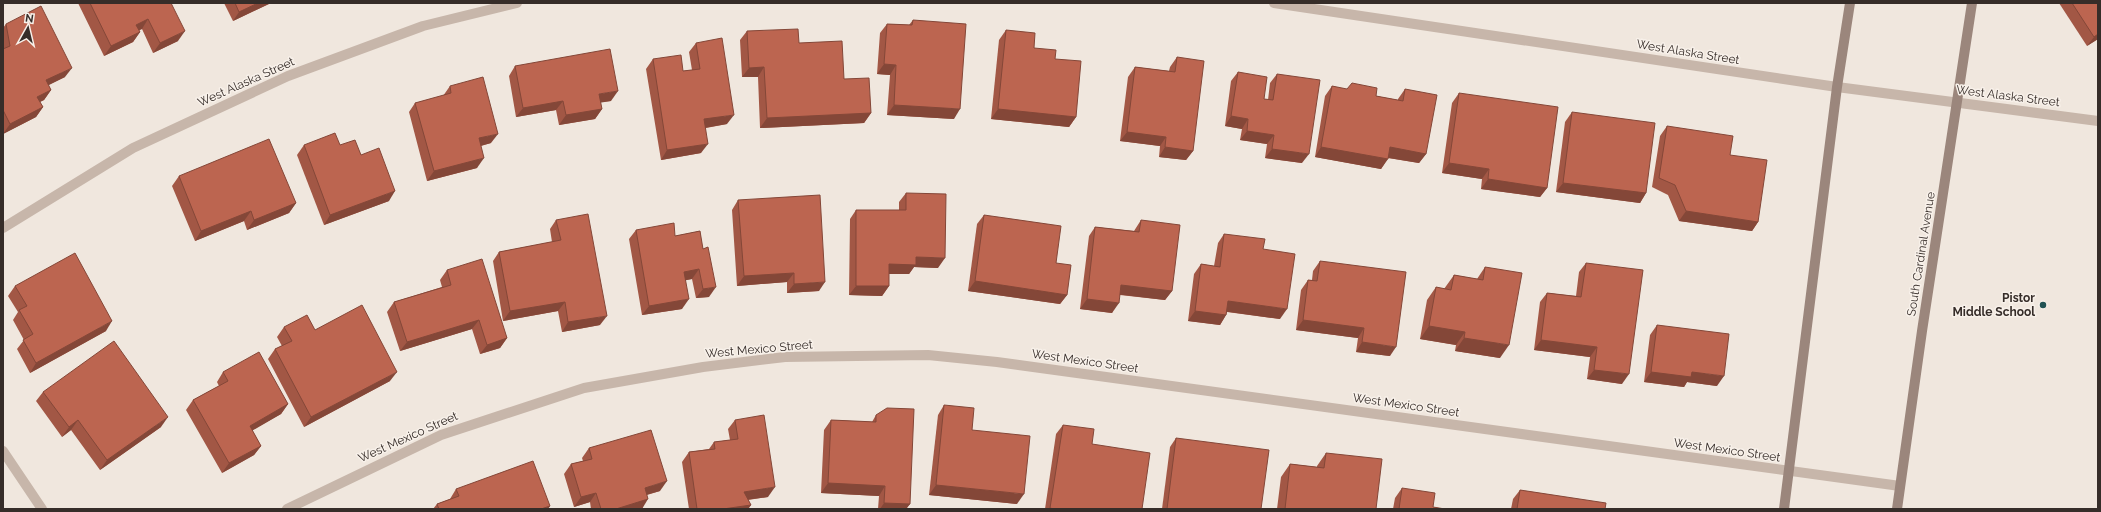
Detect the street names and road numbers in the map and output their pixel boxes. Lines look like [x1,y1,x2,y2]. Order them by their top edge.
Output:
street label: West Alaska Street [1635,37,1741,67]
street label: West Alaska Street [196,54,296,110]
street label: West Alaska Street [1955,83,2061,109]
street label: South Cardinal Avenue [1904,191,1938,317]
street label: West Mexico Street [705,337,813,361]
street label: West Mexico Street [1031,347,1139,375]
street label: West Mexico Street [1352,391,1460,419]
street label: West Mexico Street [356,409,460,465]
street label: West Mexico Street [1673,436,1781,464]

